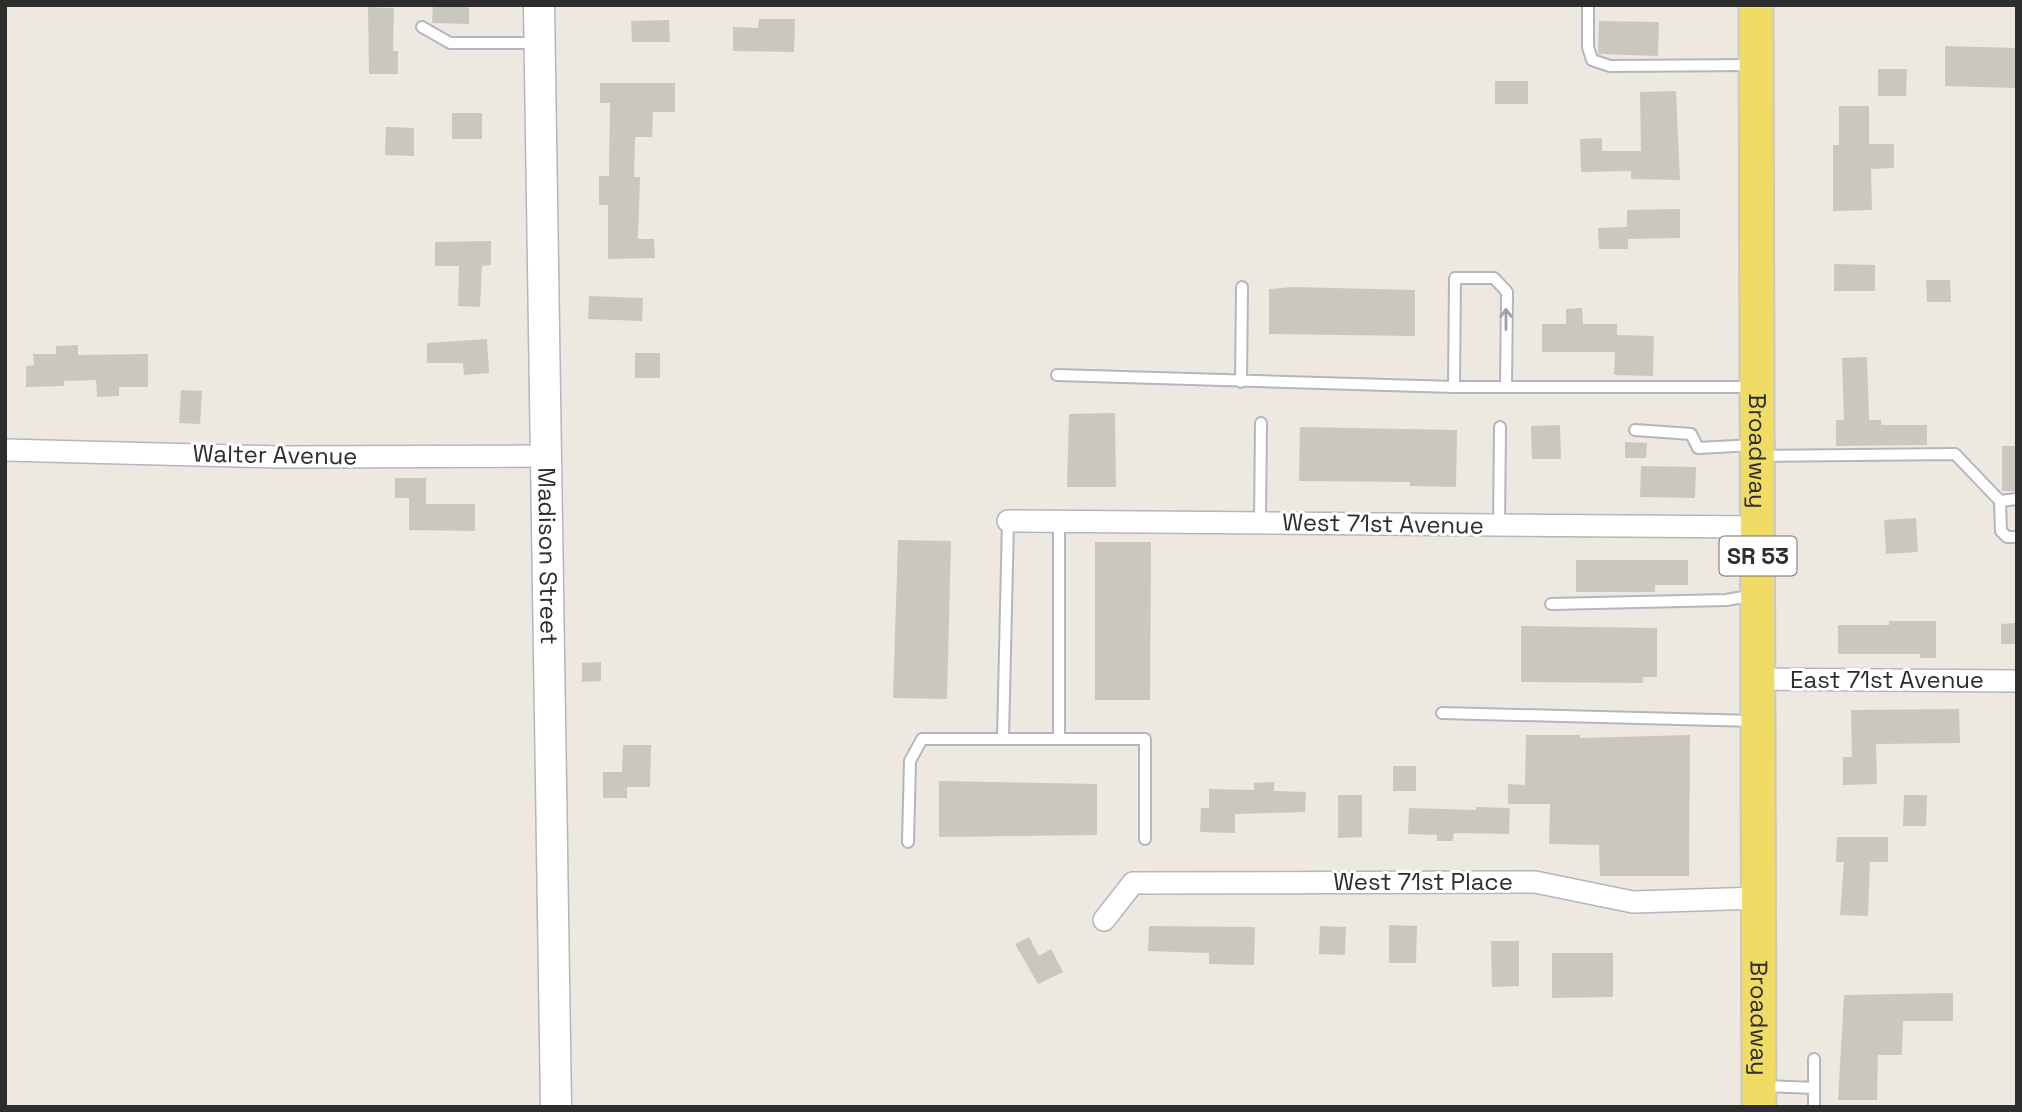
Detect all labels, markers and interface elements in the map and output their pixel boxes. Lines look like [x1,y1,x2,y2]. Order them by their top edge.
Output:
one-way arrow [1499,307,1513,330]
street label: Broadway [1742,393,1773,509]
street label: Walter Avenue [192,438,358,471]
street label: Madison Street [531,467,565,645]
street label: West 71st Avenue [1282,506,1484,541]
road number: SR 53 [1720,536,1796,576]
street label: East 71st Avenue [1790,664,1984,695]
street label: West 71st Place [1333,866,1513,897]
street label: Broadway [1744,960,1775,1076]

